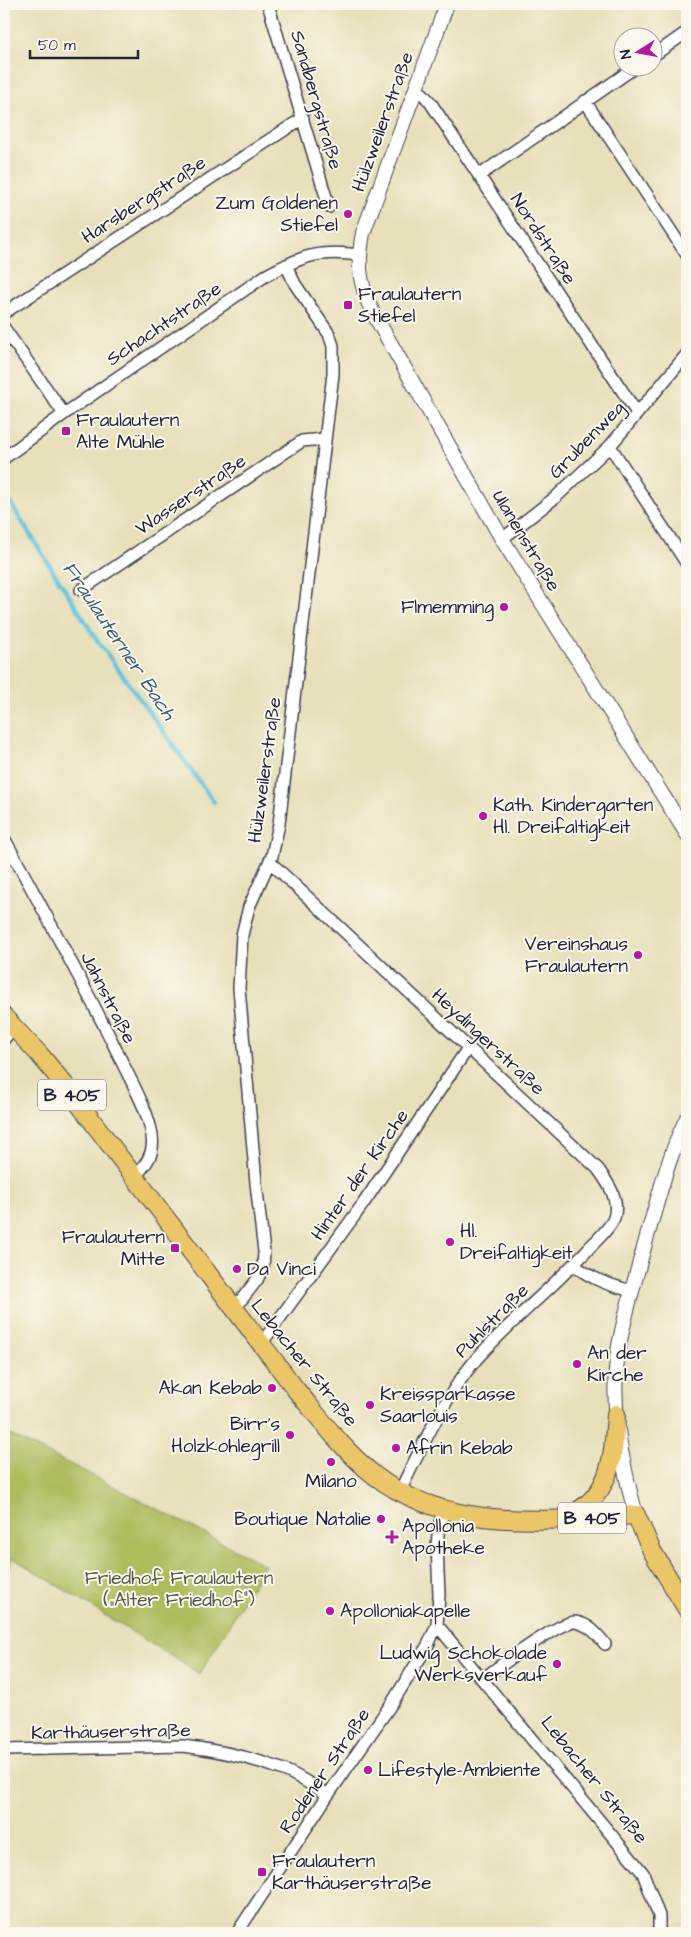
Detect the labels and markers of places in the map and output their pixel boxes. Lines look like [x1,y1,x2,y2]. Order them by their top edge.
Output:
place label: Zum Goldenen Stiefel [215,190,338,239]
marker: Zum Goldenen Stiefel [342,208,354,220]
place label: Fraulautern Stiefel [358,281,461,330]
marker: Fraulautern Stiefel [342,299,354,311]
place label: Fraulautern Alte Mühle [76,407,179,456]
marker: Fraulautern Alte Mühle [60,425,72,437]
place label: Flmemming [401,594,494,622]
marker: Flmemming [498,601,510,613]
place label: Kath. Kindergarten Hl. Dreifaltigkeit [493,792,653,842]
marker: Kath. Kindergarten Hl. Dreifaltigkeit [477,810,489,822]
place label: Vereinshaus Fraulautern [525,931,628,980]
marker: Vereinshaus Fraulautern [632,949,644,961]
place label: Hl. Dreifaltigkeit [460,1218,573,1268]
place label: Fraulautern Mitte [62,1224,165,1273]
marker: Hl. Dreifaltigkeit [444,1236,456,1248]
marker: Fraulautern Mitte [169,1242,181,1254]
place label: Da Vinci [247,1256,316,1283]
marker: Da Vinci [231,1263,243,1275]
place label: An der Kirche [587,1340,647,1389]
marker: An der Kirche [571,1358,583,1370]
place label: Akan Kebab [159,1375,262,1402]
place label: Kreissparkasse Saarlouis [380,1381,516,1430]
marker: Akan Kebab [266,1382,278,1394]
marker: Kreissparkasse Saarlouis [364,1399,376,1411]
place label: Birr’s Holzkohlegrill [171,1411,280,1461]
marker: Birr’s Holzkohlegrill [284,1429,296,1441]
place label: Afrin Kebab [406,1435,513,1462]
marker: Afrin Kebab [390,1442,402,1454]
marker: Milano [325,1456,337,1468]
place label: Milano [305,1468,357,1495]
place label: Boutique Natalie [234,1506,371,1533]
marker: Boutique Natalie [375,1513,387,1525]
place label: Apollonia Apotheke [402,1513,485,1562]
marker: Apollonia Apotheke [386,1531,398,1543]
place label: Apolloniakapelle [340,1598,471,1625]
marker: Apolloniakapelle [324,1605,336,1617]
place label: Ludwig Schokolade Werksverkauf [379,1640,548,1689]
marker: Ludwig Schokolade Werksverkauf [551,1658,563,1670]
place label: Lifestyle-Ambiente [378,1757,541,1785]
marker: Lifestyle-Ambiente [362,1764,374,1776]
place label: Fraulautern Karthäuserstraße [272,1848,432,1897]
marker: Fraulautern Karthäuserstraße [256,1866,268,1878]

